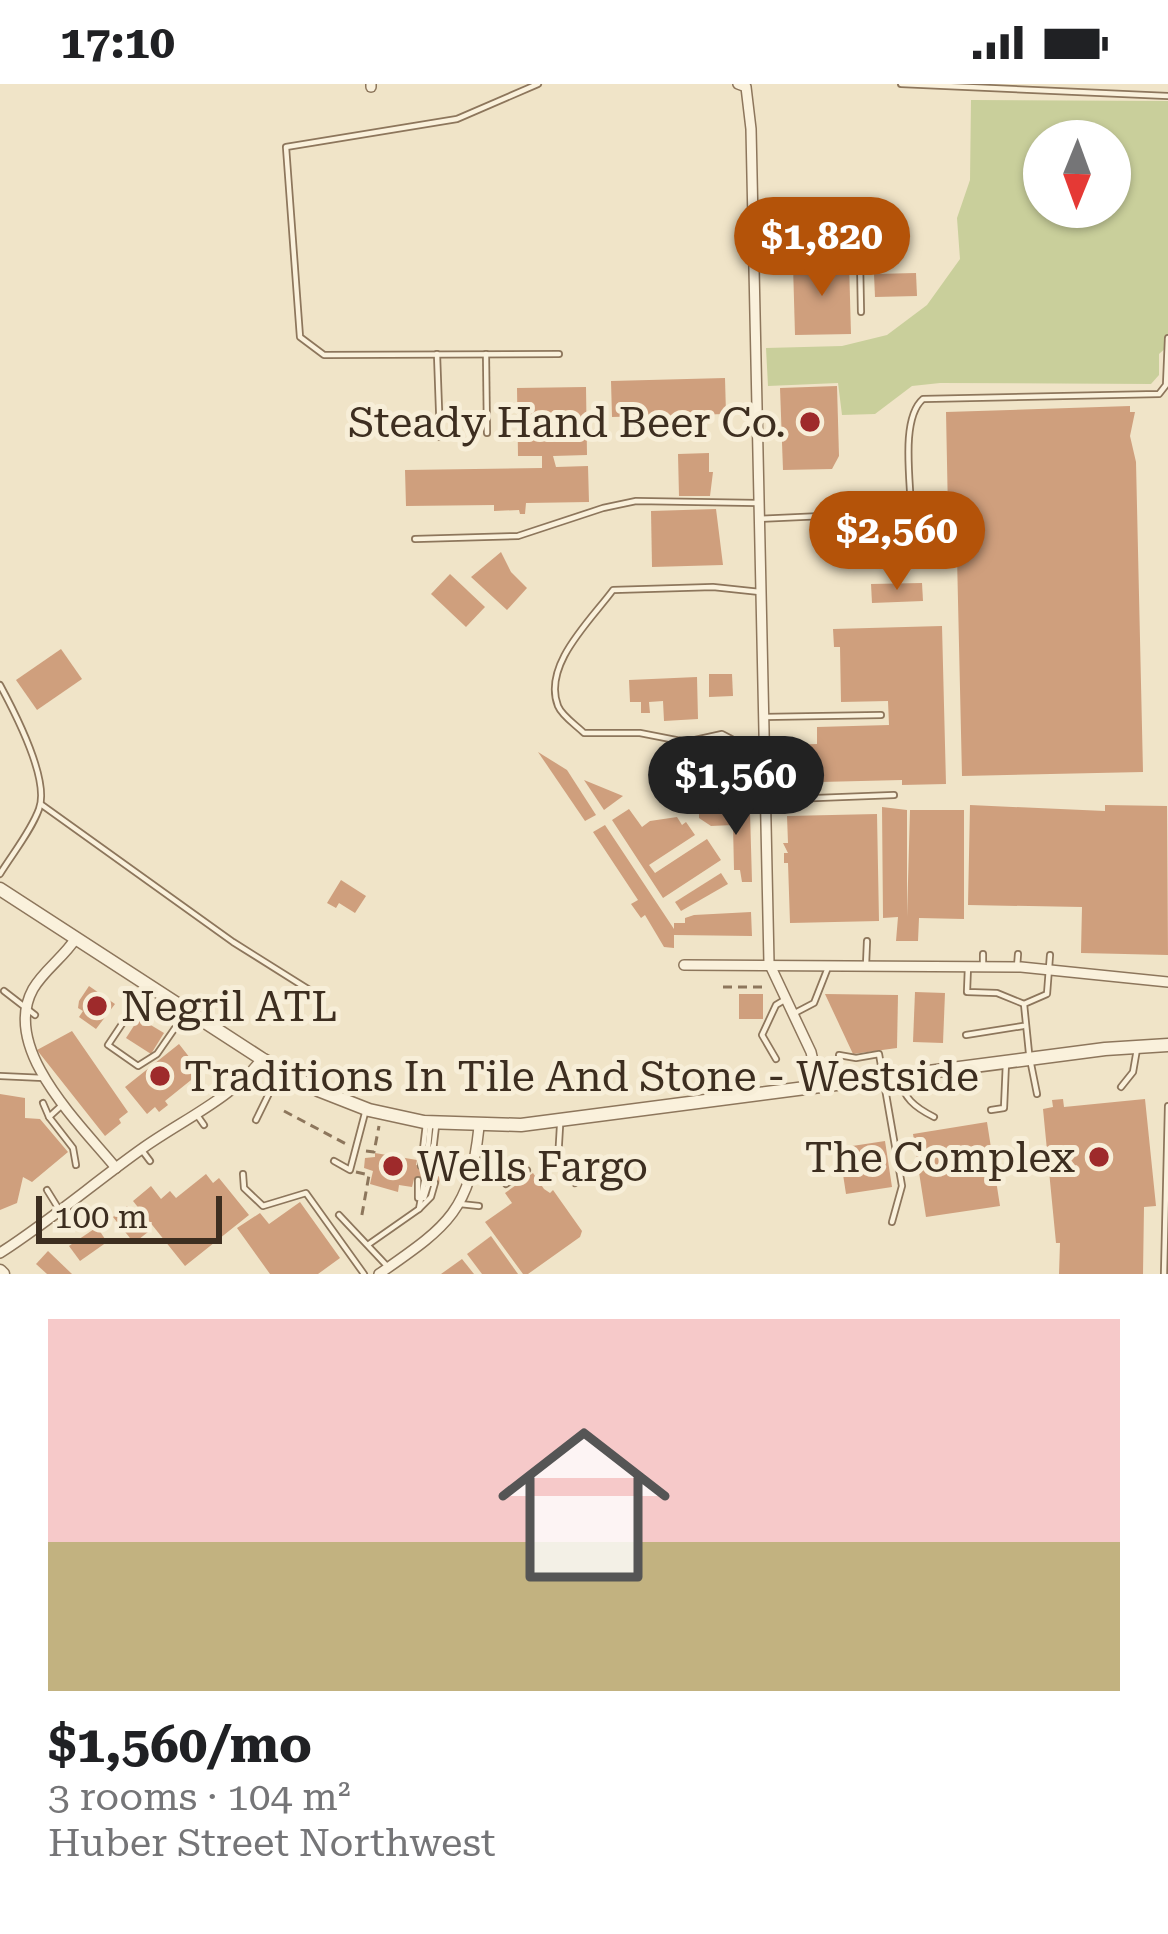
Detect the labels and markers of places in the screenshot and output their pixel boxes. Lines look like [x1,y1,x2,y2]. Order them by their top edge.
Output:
pin: $1,820 [724,197,920,299]
place label: Steady Hand Beer Co. [348,398,786,447]
marker: Steady Hand Beer Co. [797,409,823,435]
pin: $2,560 [799,491,995,593]
pin: $1,560 [638,736,834,838]
place label: Negril ATL [121,982,337,1031]
marker: Negril ATL [84,993,110,1019]
place label: Traditions In Tile And Stone - Westside [184,1052,979,1101]
marker: Traditions In Tile And Stone - Westside [147,1063,173,1089]
place label: The Complex [804,1133,1075,1182]
place label: Wells Fargo [417,1142,648,1191]
marker: The Complex [1086,1144,1112,1170]
marker: Wells Fargo [380,1153,406,1179]

